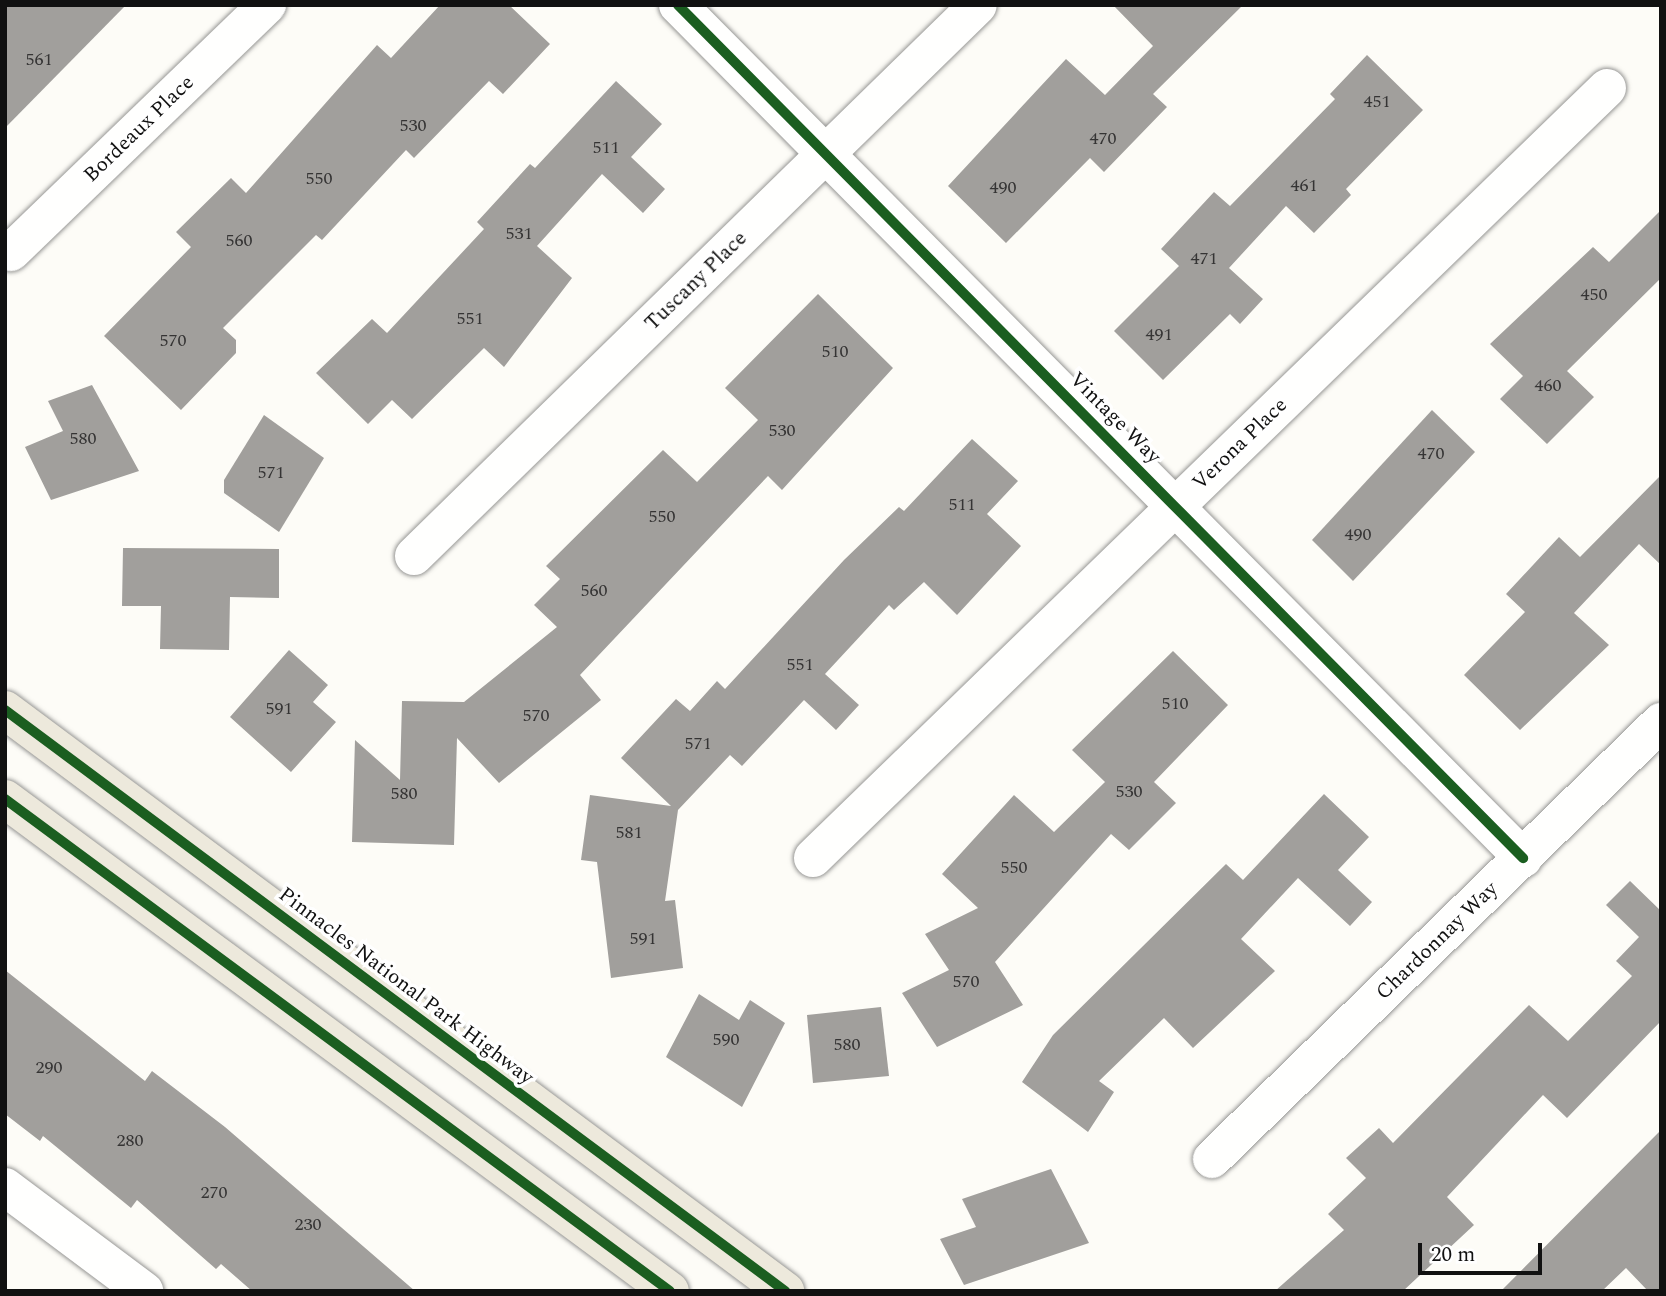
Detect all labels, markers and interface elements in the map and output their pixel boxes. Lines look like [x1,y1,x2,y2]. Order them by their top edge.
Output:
house number: 561 [26,49,52,71]
street label: Bordeaux Place [79,70,199,188]
house number: 451 [1364,91,1390,113]
house number: 530 [400,115,426,137]
house number: 470 [1090,128,1116,150]
house number: 511 [593,137,619,159]
house number: 550 [306,168,332,190]
house number: 461 [1291,175,1317,197]
house number: 490 [990,177,1016,199]
house number: 531 [506,223,532,245]
street label: Tuscany Place [640,226,752,336]
house number: 560 [226,230,252,252]
house number: 471 [1191,248,1217,270]
house number: 450 [1581,284,1607,306]
house number: 551 [457,308,483,330]
house number: 491 [1146,324,1172,346]
house number: 570 [160,330,186,352]
house number: 510 [822,341,848,363]
street label: Vintage Way [1064,367,1166,469]
house number: 460 [1535,375,1561,397]
street label: Verona Place [1187,393,1293,495]
house number: 530 [769,420,795,442]
house number: 580 [70,428,96,450]
house number: 470 [1418,443,1444,465]
house number: 571 [258,462,284,484]
house number: 511 [949,494,975,516]
house number: 550 [649,506,675,528]
house number: 490 [1345,524,1371,546]
house number: 560 [581,580,607,602]
house number: 551 [787,654,813,676]
house number: 510 [1162,693,1188,715]
house number: 591 [266,698,292,720]
house number: 570 [523,705,549,727]
house number: 571 [685,733,711,755]
house number: 530 [1116,781,1142,803]
house number: 580 [391,783,417,805]
house number: 581 [616,822,642,844]
house number: 550 [1001,857,1027,879]
street label: Chardonnay Way [1371,877,1503,1005]
street label: Pinnacles National Park Highway [274,882,538,1090]
house number: 591 [630,928,656,950]
house number: 570 [953,971,979,993]
house number: 590 [713,1029,739,1051]
house number: 580 [834,1034,860,1056]
house number: 290 [36,1057,62,1079]
house number: 280 [117,1130,143,1152]
house number: 270 [201,1182,227,1204]
house number: 230 [295,1214,321,1236]
scale bar [1421,1230,1545,1274]
text: 20 m [1431,1239,1475,1271]

